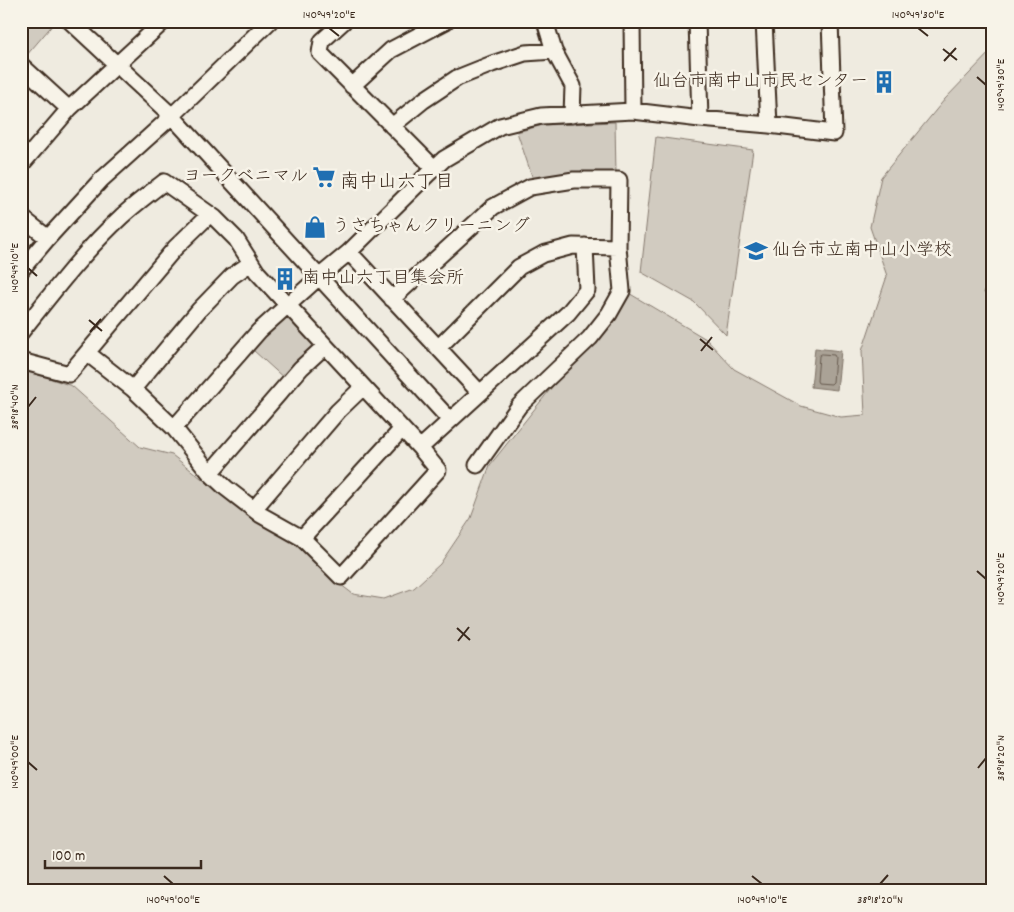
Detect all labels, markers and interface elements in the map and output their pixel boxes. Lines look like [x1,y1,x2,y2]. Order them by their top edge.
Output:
text: 140°49'20"E [303,7,356,24]
text: 140°49'30"E [892,7,945,24]
text: 140°49'30"E [993,58,1010,111]
building icon: 仙台市南中山市民センター [871,69,897,95]
place label: 仙台市南中山市民センター [653,70,868,95]
supermarket icon: ヨークベニマル [311,164,337,190]
place label: ヨークベニマル [183,165,308,190]
district label: 南中山六丁目 [340,170,454,197]
shop icon: うさちゃんクリーニング [302,214,328,240]
place label: うさちゃんクリーニング [332,215,530,240]
school or university icon: 仙台市立南中山小学校 [743,238,769,264]
place label: 仙台市立南中山小学校 [772,239,952,264]
text: 140°49'10"E [7,243,24,293]
building icon: 南中山六丁目集会所 [272,266,298,292]
place label: 南中山六丁目集会所 [302,267,464,292]
text: 38°18'40"N [7,384,24,430]
text: 140°49'20"E [993,552,1010,605]
text: 140°49'00"E [7,735,24,789]
text: 38°18'20"N [993,735,1010,781]
scale bar [45,837,201,869]
text: 100 m [52,846,85,868]
text: 140°49'00"E [146,892,200,909]
text: 140°49'10"E [737,892,787,909]
text: 38°18'20"N [857,892,903,909]

